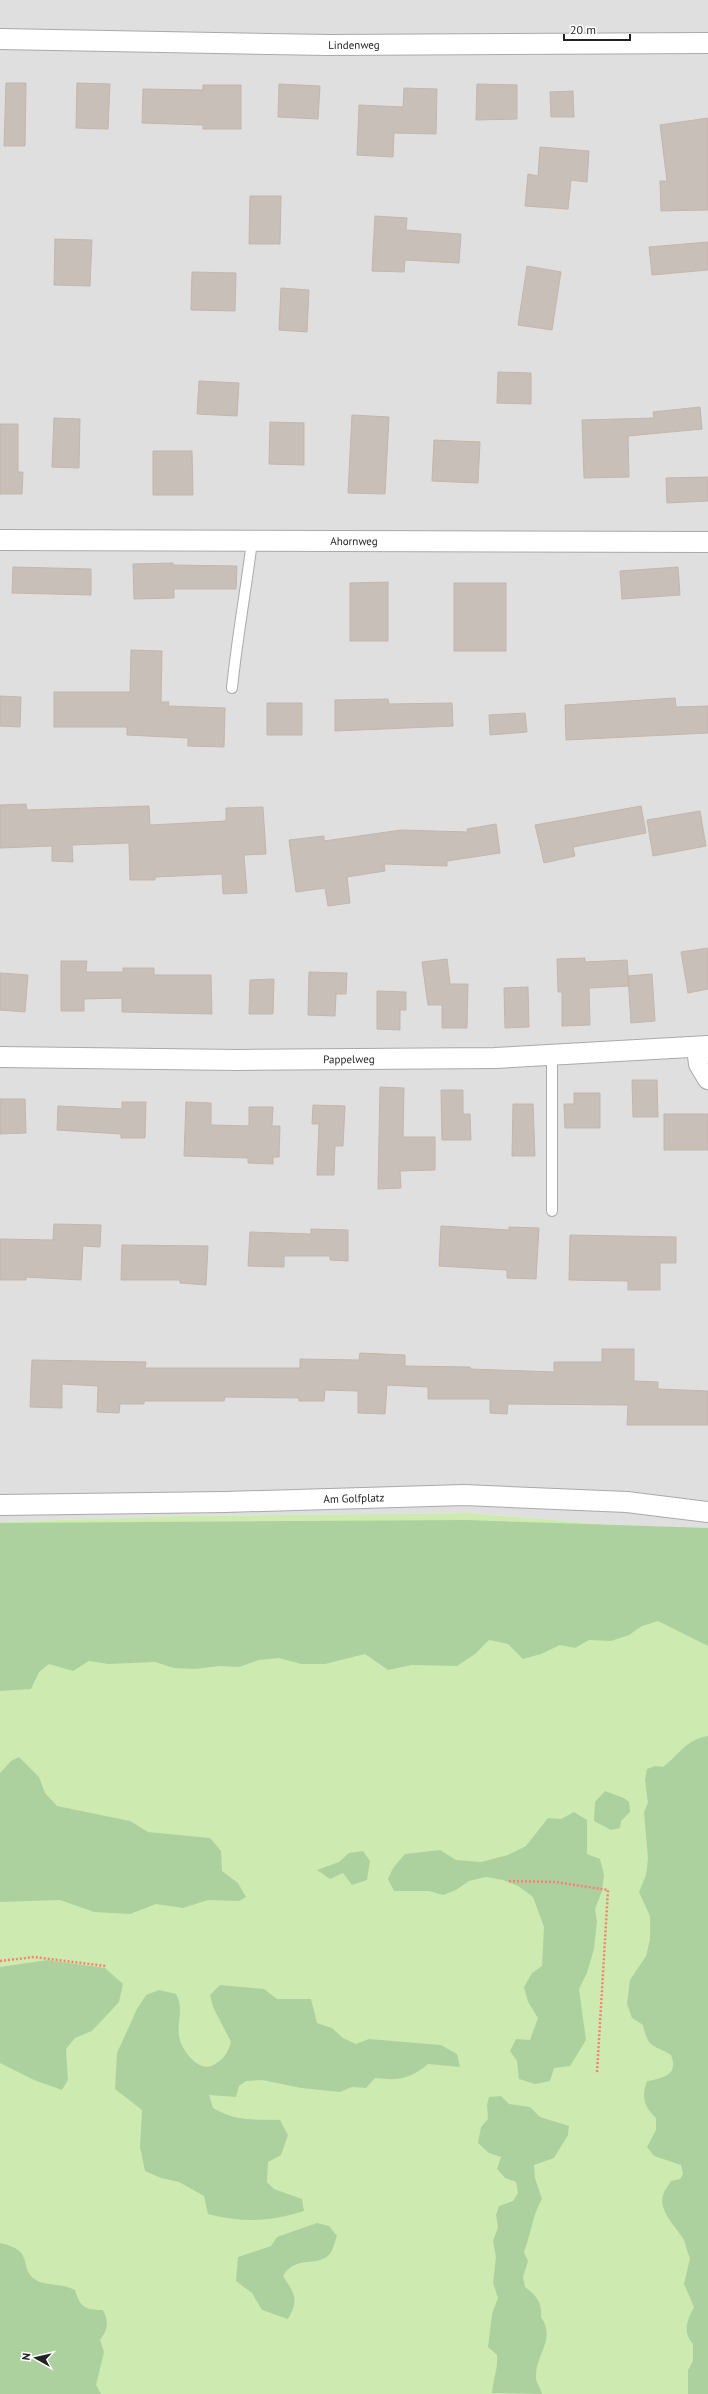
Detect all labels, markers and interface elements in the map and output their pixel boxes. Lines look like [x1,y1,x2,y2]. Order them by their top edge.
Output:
scale bar [564,16,630,42]
text: 20 m [570,22,596,37]
street label: Lindenweg [328,38,380,52]
street label: Ahornweg [330,534,378,548]
street label: Pappelweg [323,1052,375,1066]
street label: Am Golfplatz [323,1490,385,1506]
north arrow [16,2338,56,2378]
text: N [19,2352,34,2361]

